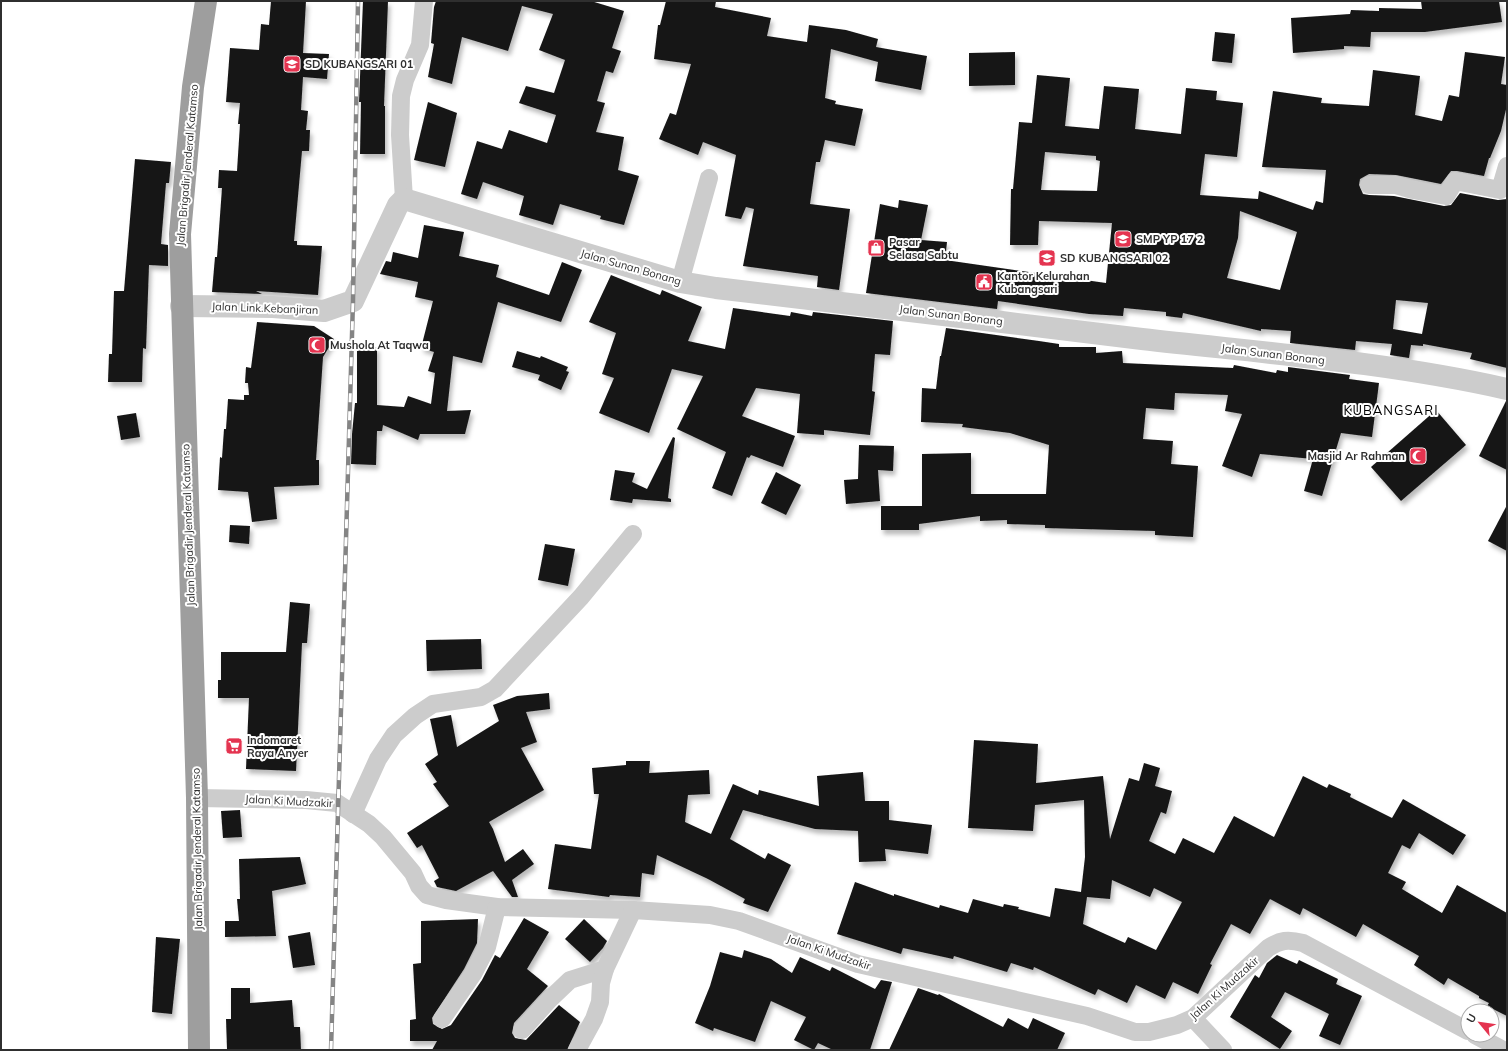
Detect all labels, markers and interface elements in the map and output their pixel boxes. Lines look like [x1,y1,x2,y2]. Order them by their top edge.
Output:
school or university icon: SD KUBANGSARI 01 [282,54,302,74]
place label: SD KUBANGSARI 01 [305,57,414,71]
street label: Jalan Brigadir Jenderal Katamso [173,84,201,246]
school or university icon: SMP YP 17 2 [1113,229,1133,249]
place label: SMP YP 17 2 [1136,232,1204,246]
place label: Pasar Selasa Sabtu [889,235,959,262]
shop icon: Pasar Selasa Sabtu [866,238,886,258]
street label: Jalan Sunan Bonang [579,246,683,288]
school or university icon: SD KUBANGSARI 02 [1037,248,1057,268]
place label: SD KUBANGSARI 02 [1060,251,1169,265]
place label: Kantor Kelurahan Kubangsari [997,269,1090,296]
public building icon: Kantor Kelurahan Kubangsari [974,272,994,292]
street label: Jalan Link.Kebanjiran [211,299,319,317]
street label: Jalan Sunan Bonang [898,302,1004,328]
mosque icon: Mushola At Taqwa [307,335,327,355]
place label: Mushola At Taqwa [330,338,429,352]
street label: Jalan Sunan Bonang [1220,341,1326,367]
district label: KUBANGSARI [1343,402,1439,418]
street label: Jalan Brigadir Jenderal Katamso [178,444,198,606]
mosque icon: Masjid Ar Rahman [1408,446,1428,466]
place label: Masjid Ar Rahman [1307,449,1405,463]
place label: Indomaret Raya Anyer [247,733,309,760]
supermarket icon: Indomaret Raya Anyer [224,736,244,756]
street label: Jalan Brigadir Jenderal Katamso [189,768,205,930]
street label: Jalan Ki Mudzakir [245,792,333,810]
street label: Jalan Ki Mudzakir [785,931,873,973]
street label: Jalan Ki Mudzakir [1187,953,1261,1023]
north arrow [1460,1003,1500,1043]
text: U [1463,1011,1479,1025]

